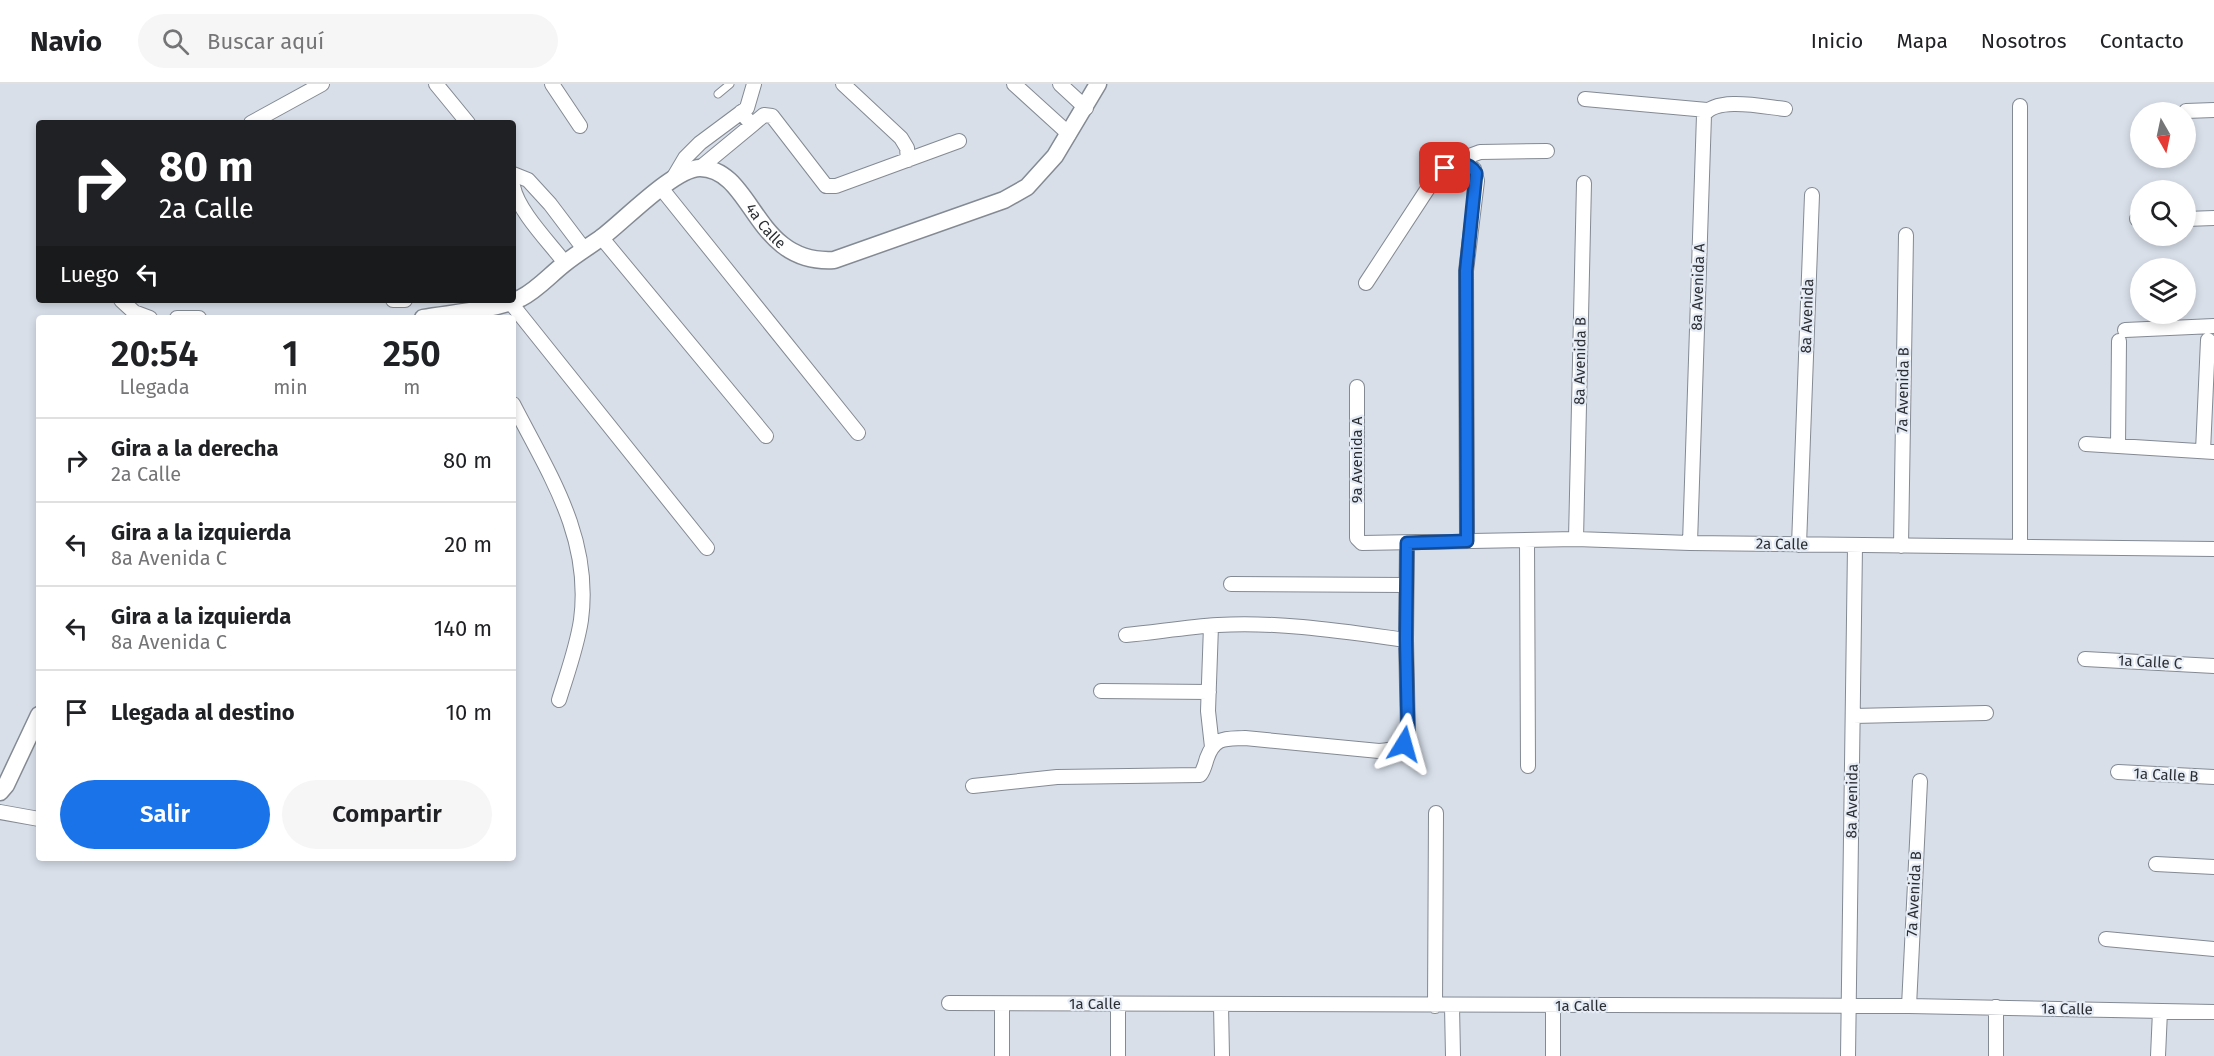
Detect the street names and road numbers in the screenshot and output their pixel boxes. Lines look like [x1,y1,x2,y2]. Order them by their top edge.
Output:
street label: 4a Calle [742,200,789,253]
street label: 8a Avenida A [1687,243,1709,331]
street label: 8a Avenida [1797,278,1817,354]
street label: 8a Avenida B [1570,317,1590,405]
street label: 7a Avenida B [1893,347,1913,433]
street label: 9a Avenida A [1348,416,1366,503]
street label: 2a Calle [1756,535,1808,553]
street label: 1a Calle C [2117,651,2183,673]
street label: 8a Avenida [1842,764,1862,838]
street label: 1a Calle B [2133,764,2199,786]
street label: 7a Avenida B [1903,851,1925,937]
street label: 1a Calle [1069,995,1121,1013]
street label: 1a Calle [1555,997,1607,1015]
street label: 1a Calle [2041,1000,2093,1018]

